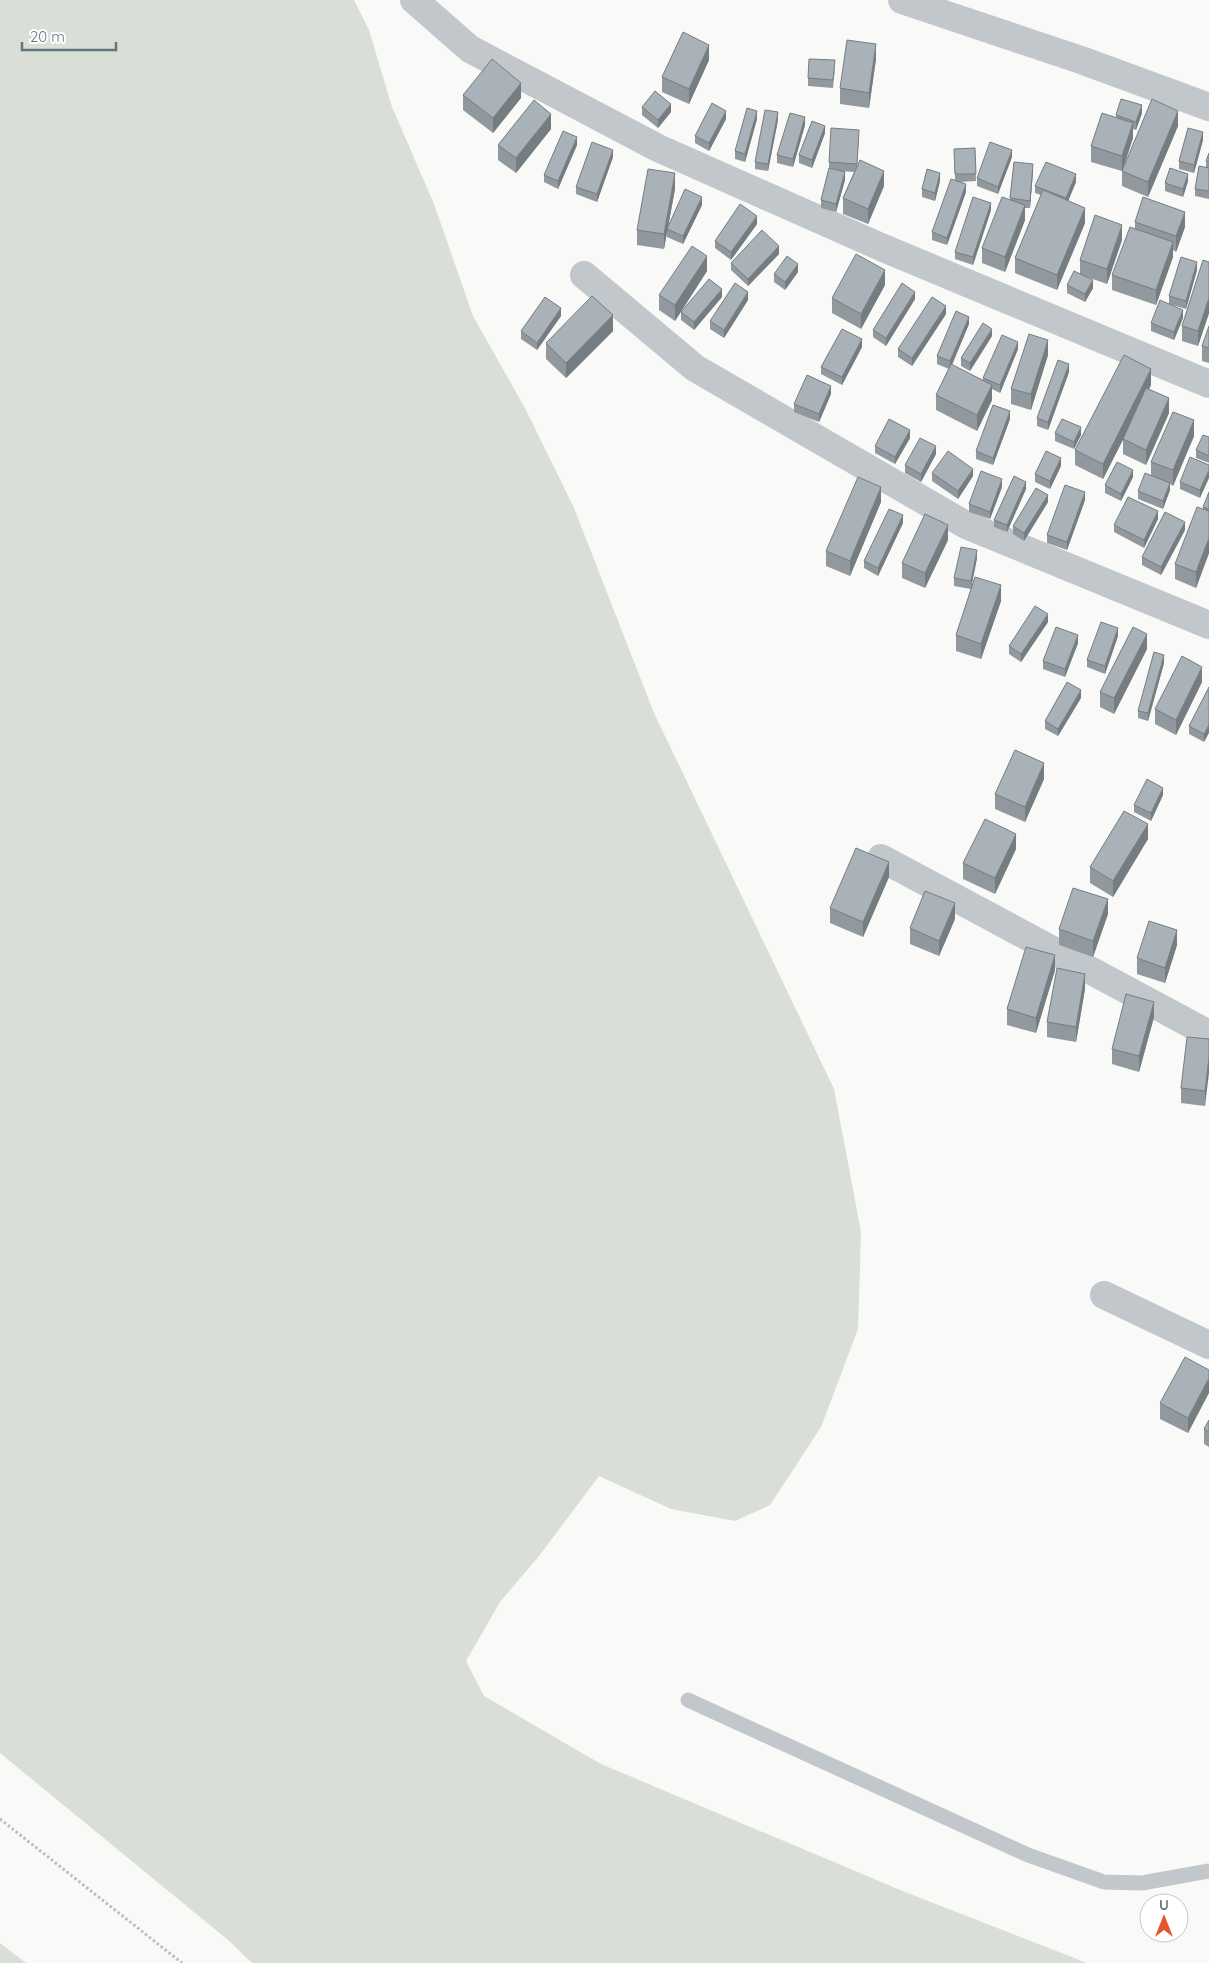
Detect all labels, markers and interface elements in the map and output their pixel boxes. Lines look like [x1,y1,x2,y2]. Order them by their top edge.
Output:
scale bar [22,20,116,52]
text: 20 m [30,27,65,46]
north arrow [1139,1893,1189,1943]
text: U [1159,1896,1169,1914]

